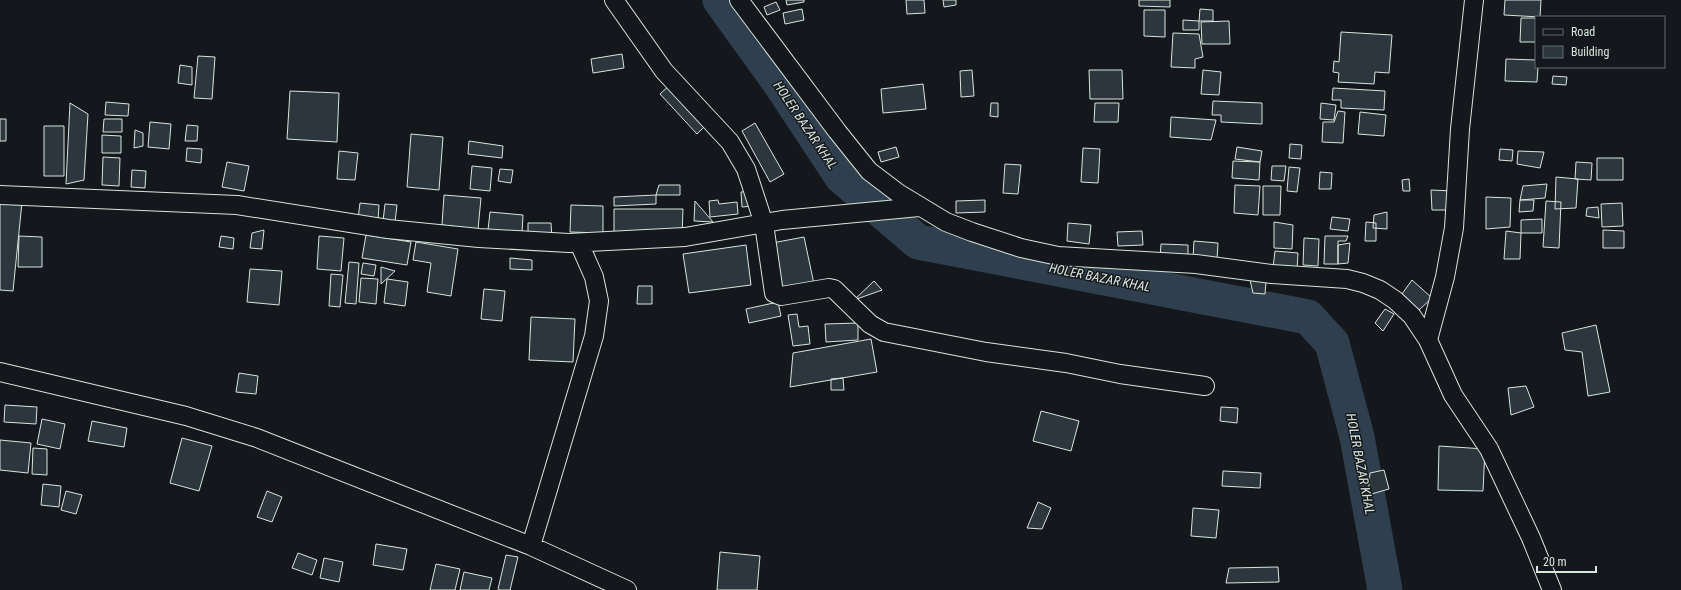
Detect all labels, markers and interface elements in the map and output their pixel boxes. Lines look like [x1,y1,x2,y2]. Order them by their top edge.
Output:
legend [1535,16,1665,68]
text: Road [1571,25,1595,39]
text: Building [1571,45,1609,59]
water label: HOLER BAZAR KHAL [771,78,841,172]
water label: HOLER BAZAR KHAL [1048,260,1152,295]
water label: HOLER BAZAR KHAL [1343,412,1378,516]
scale bar [1537,548,1596,574]
text: 20 m [1543,555,1567,569]

